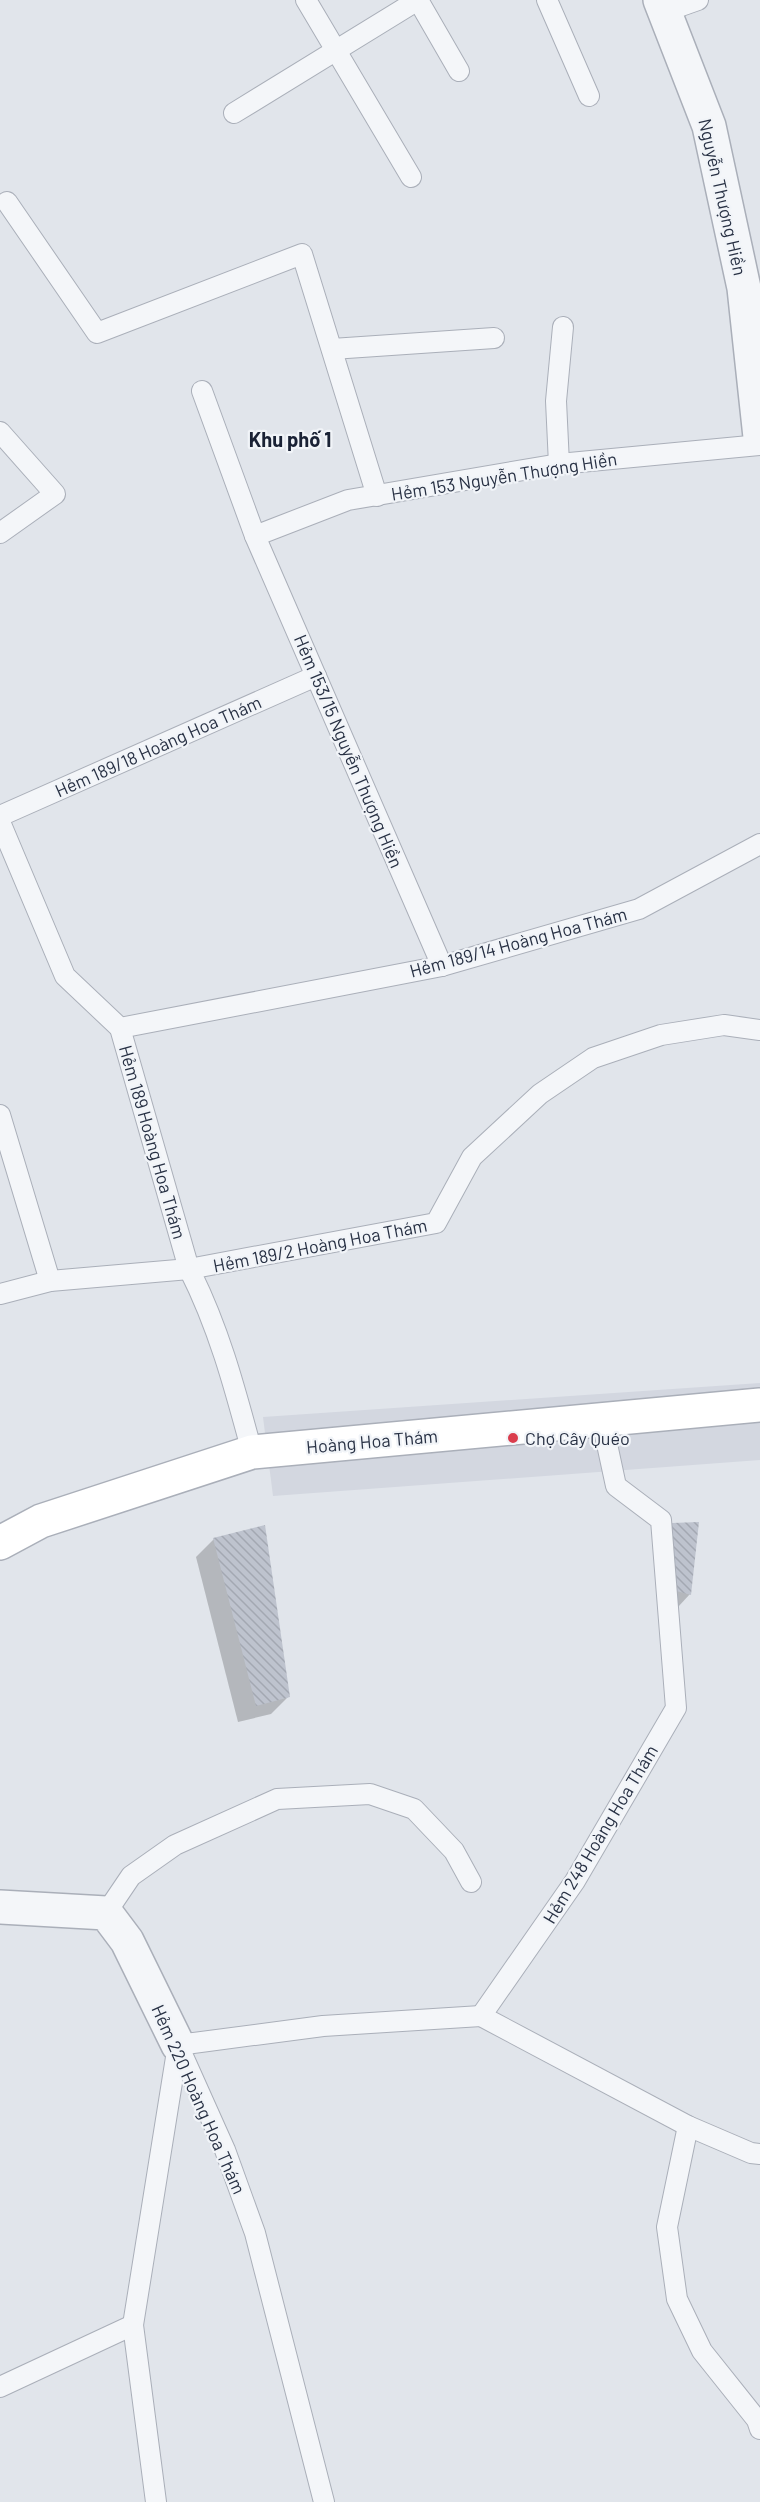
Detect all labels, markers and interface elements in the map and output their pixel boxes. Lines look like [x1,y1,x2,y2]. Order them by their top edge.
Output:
street label: Nguyễn Thượng Hiền [694,116,752,278]
district label: Khu phố 1 [249,427,331,451]
street label: Hẻm 153 Nguyễn Thượng Hiền [389,447,619,505]
street label: Hẻm 153/15 Nguyễn Thượng Hiền [290,631,408,871]
street label: Hẻm 189/18 Hoàng Hoa Thám [51,691,265,801]
street label: Hẻm 189/14 Hoàng Hoa Thám [407,902,629,982]
street label: Hẻm 189 Hoàng Hoa Thám [115,1043,191,1241]
street label: Hẻm 189/2 Hoàng Hoa Thám [211,1213,429,1277]
street label: Hoàng Hoa Thám [305,1424,439,1458]
place label: Chợ Cây Quéo [525,1427,630,1449]
marker: Chợ Cây Quéo [506,1431,520,1445]
street label: Hẻm 248 Hoàng Hoa Thám [538,1741,662,1927]
street label: Hẻm 220 Hoàng Hoa Thám [147,2001,251,2197]

